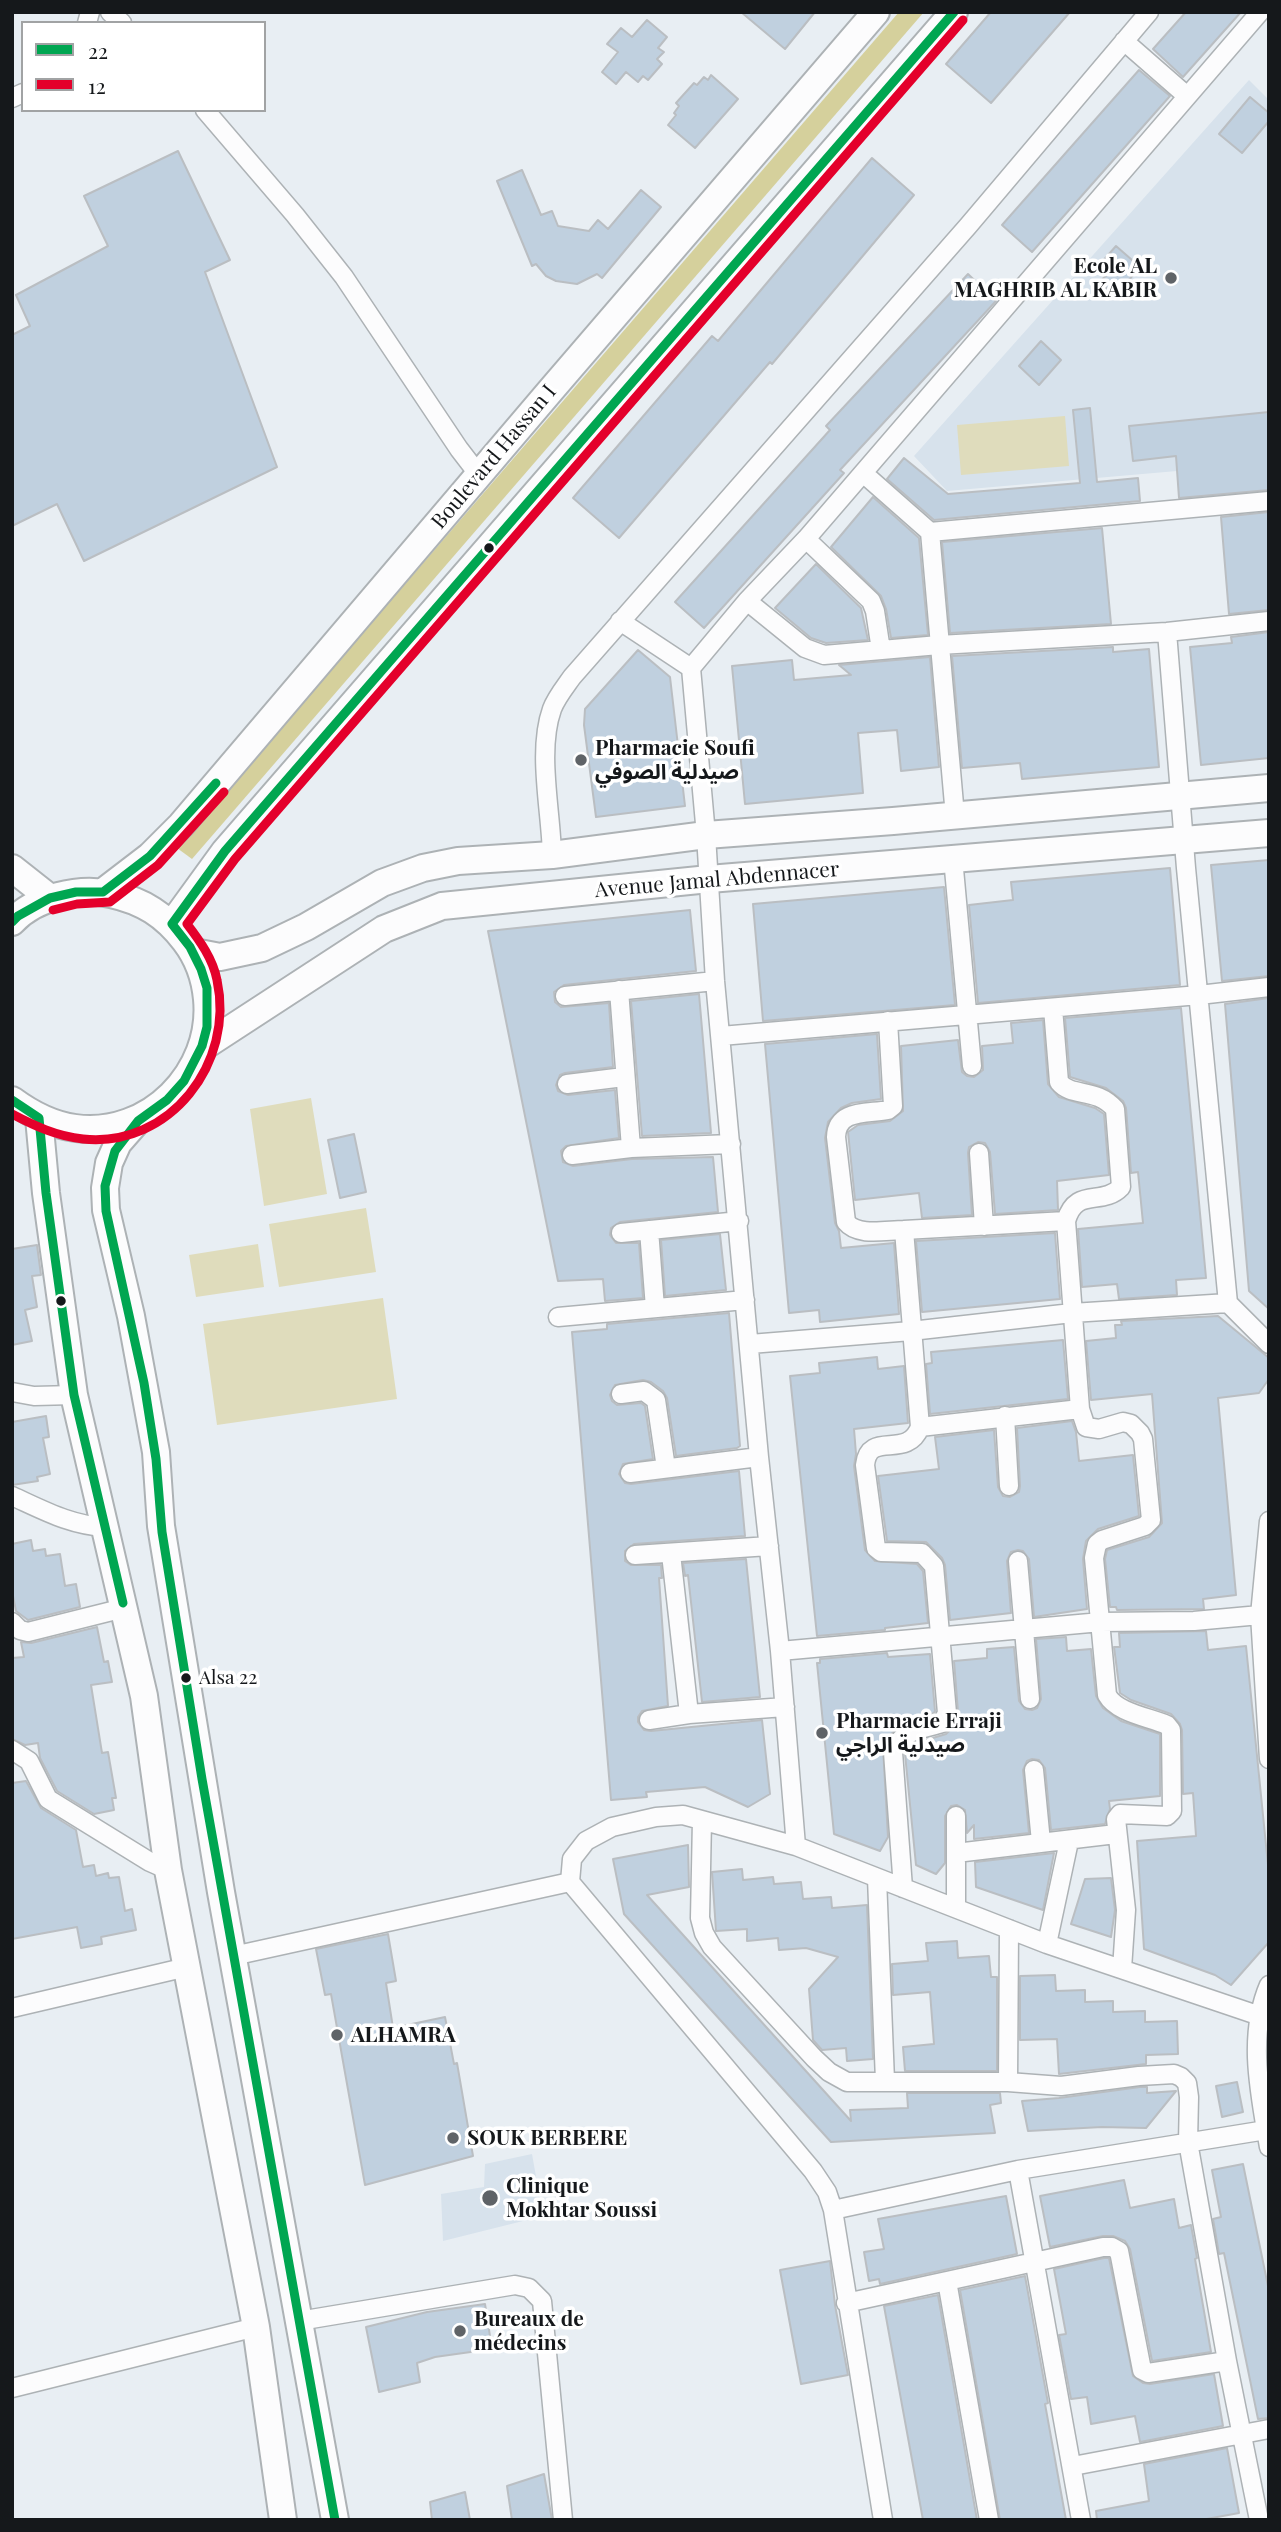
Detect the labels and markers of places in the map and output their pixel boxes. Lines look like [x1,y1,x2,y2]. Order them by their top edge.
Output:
place label: Ecole AL MAGHRIB AL KABIR [954,253,1157,303]
marker: Ecole AL MAGHRIB AL KABIR [1163,270,1179,286]
unlabelled marker [482,541,496,555]
place label: Pharmacie Soufi صيدلية الصوفي [595,735,755,785]
marker: Pharmacie Soufi صيدلية الصوفي [573,752,589,768]
unlabelled marker [54,1294,68,1308]
place label: Alsa 22 [199,1667,257,1689]
marker: Alsa 22 [179,1671,193,1685]
place label: Pharmacie Erraji صيدلية الراجي [836,1708,1002,1758]
marker: Pharmacie Erraji صيدلية الراجي [814,1725,830,1741]
place label: ALHAMRA [351,2022,456,2048]
marker: ALHAMRA [329,2027,345,2043]
place label: SOUK BERBERE [467,2125,627,2151]
marker: SOUK BERBERE [445,2130,461,2146]
place label: Clinique Mokhtar Soussi [506,2173,657,2223]
marker: Clinique Mokhtar Soussi [480,2188,500,2208]
place label: Bureaux de médecins [474,2306,584,2356]
marker: Bureaux de médecins [452,2323,468,2339]

